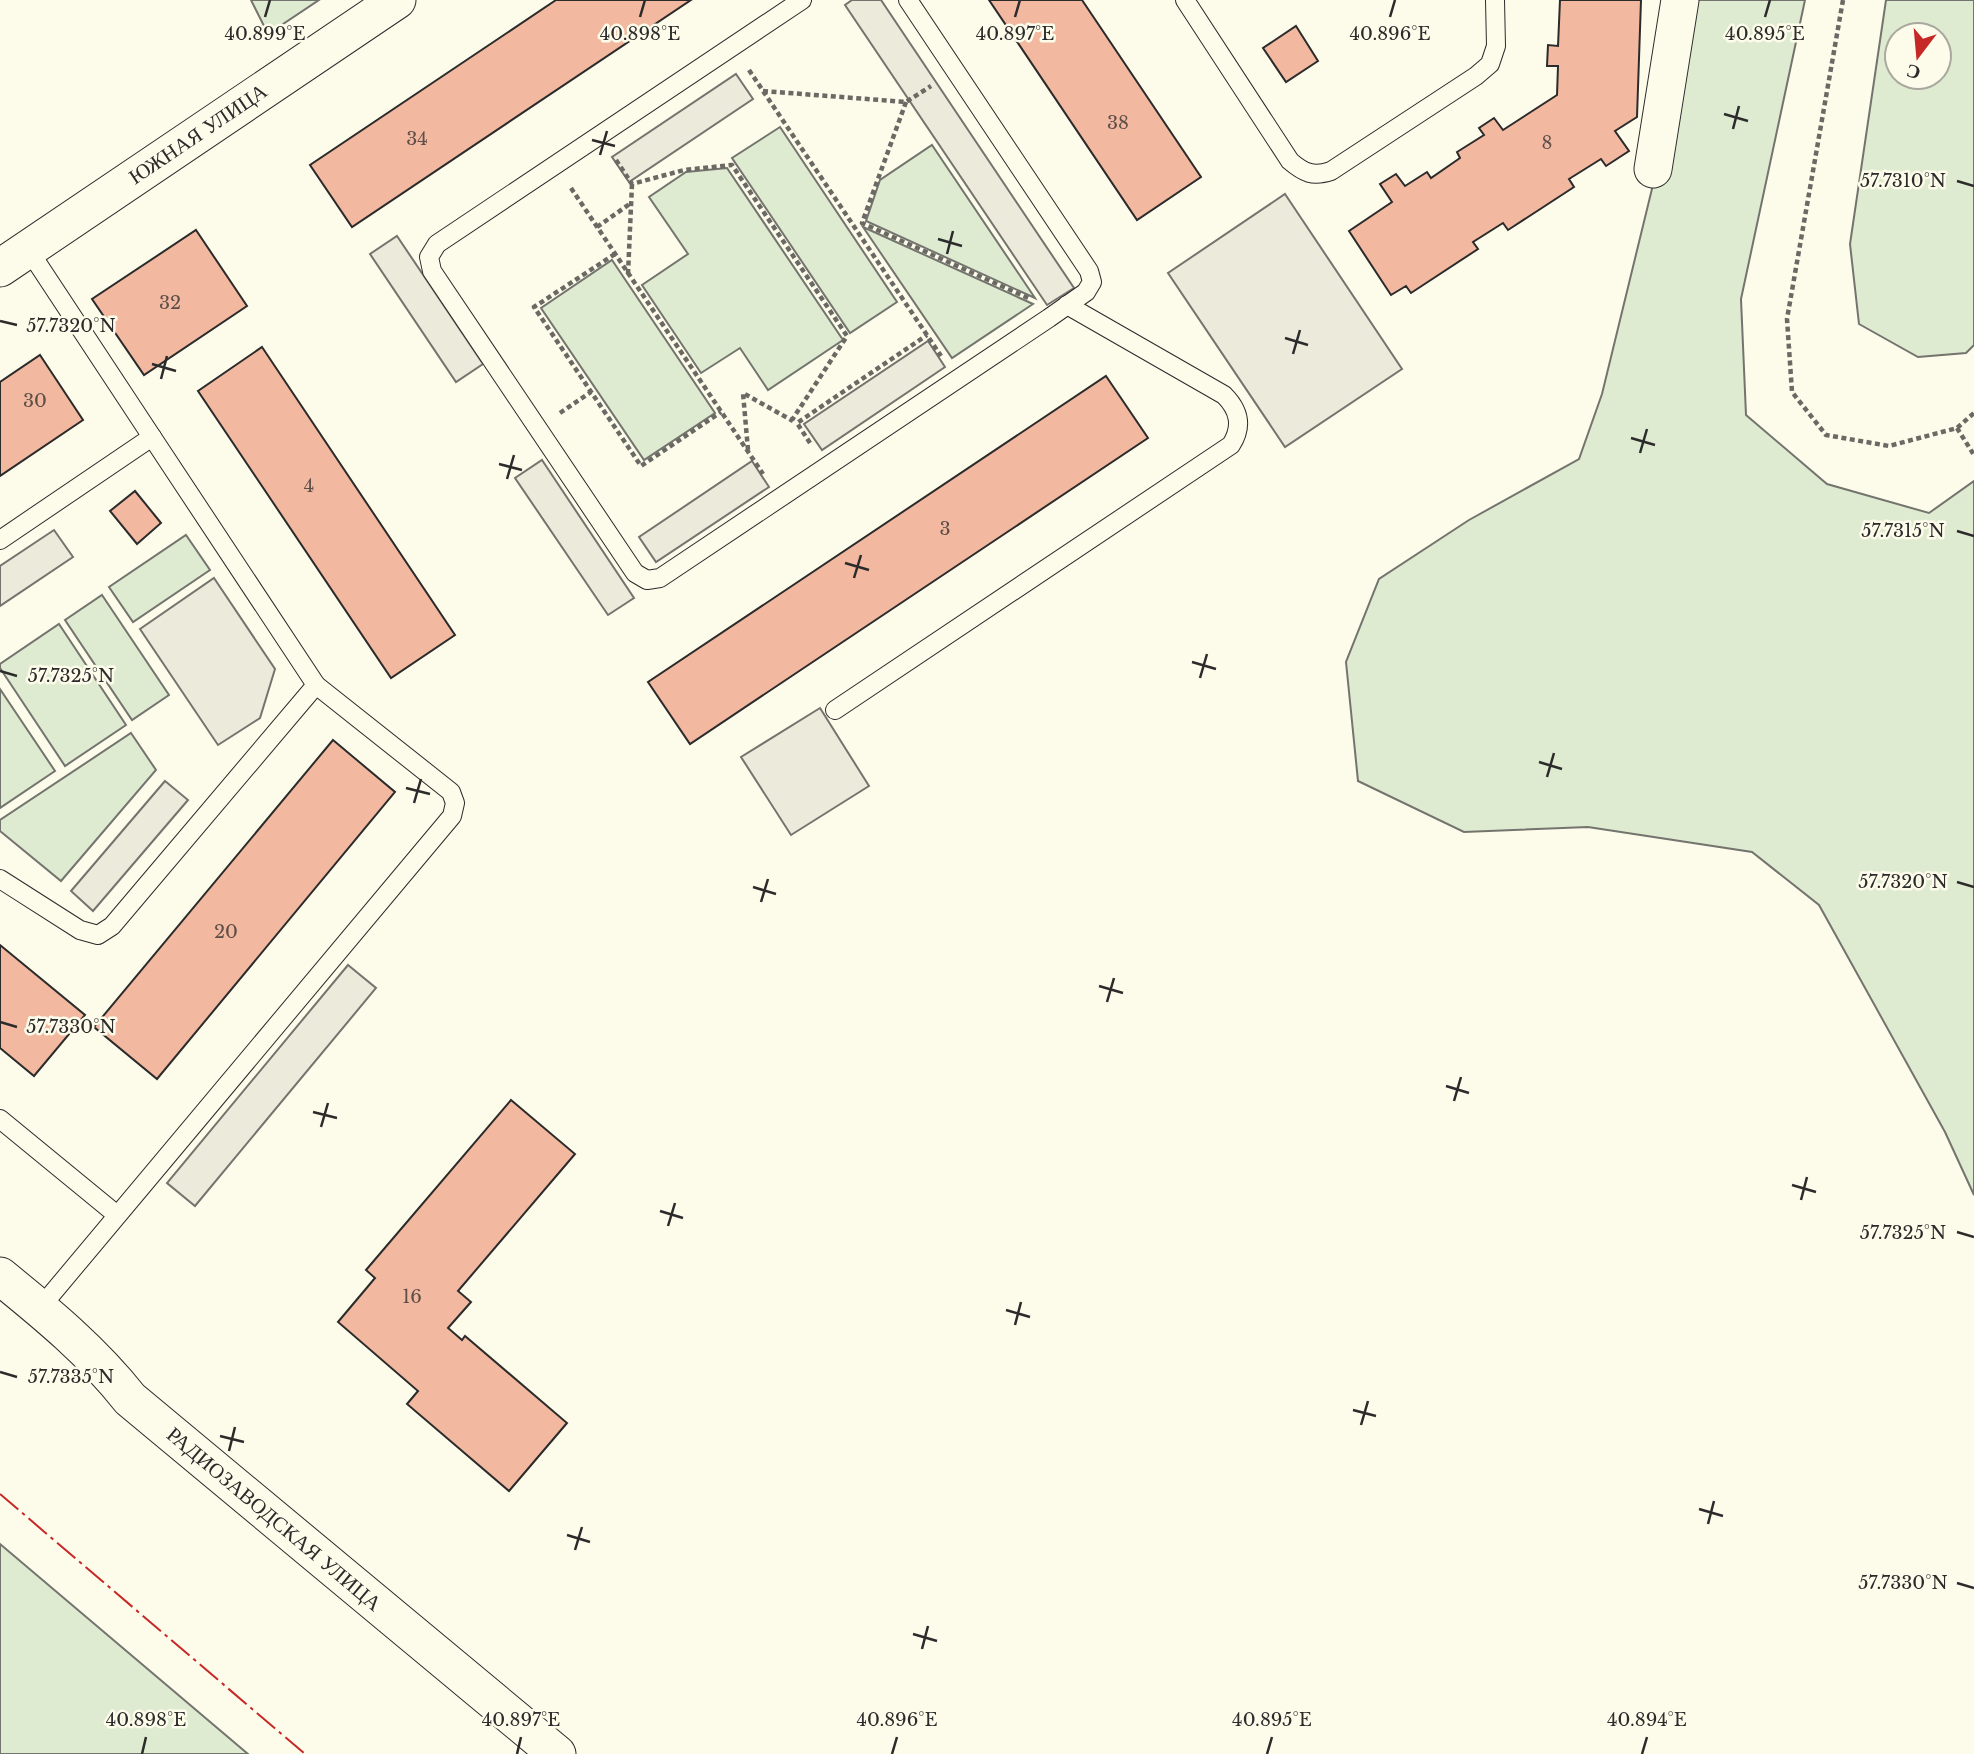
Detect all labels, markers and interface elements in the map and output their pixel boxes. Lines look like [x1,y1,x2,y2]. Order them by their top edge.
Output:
north arrow [1883,21,1953,91]
text: 40.899°E [224,23,306,45]
text: 40.898°E [600,23,680,45]
text: 40.897°E [976,23,1054,45]
text: 40.896°E [1349,23,1431,45]
text: 40.895°E [1725,23,1805,45]
text: С [1904,59,1923,85]
street label: ЮЖНАЯ УЛИЦА [124,78,273,190]
house number: 38 [1107,112,1129,134]
house number: 34 [406,128,428,150]
house number: 8 [1542,132,1552,154]
text: 57.7310°N [1860,170,1946,192]
house number: 32 [159,292,181,314]
text: 57.7320°N [26,315,116,337]
house number: 30 [23,390,47,412]
house number: 4 [304,475,314,497]
house number: 3 [939,518,951,540]
text: 57.7315°N [1861,520,1945,542]
text: 57.7325°N [28,665,114,687]
text: 57.7320°N [1858,871,1948,893]
house number: 20 [214,921,238,943]
text: 57.7330°N [26,1016,116,1038]
text: 57.7325°N [1860,1222,1946,1244]
house number: 16 [402,1286,422,1308]
text: 57.7335°N [28,1366,114,1388]
street label: РАДИОЗАВОДСКАЯ УЛИЦА [161,1421,387,1617]
text: 57.7330°N [1858,1572,1948,1594]
text: 40.898°E [106,1709,186,1731]
text: 40.897°E [482,1709,560,1731]
text: 40.896°E [856,1709,938,1731]
text: 40.895°E [1232,1709,1312,1731]
text: 40.894°E [1607,1709,1687,1731]

